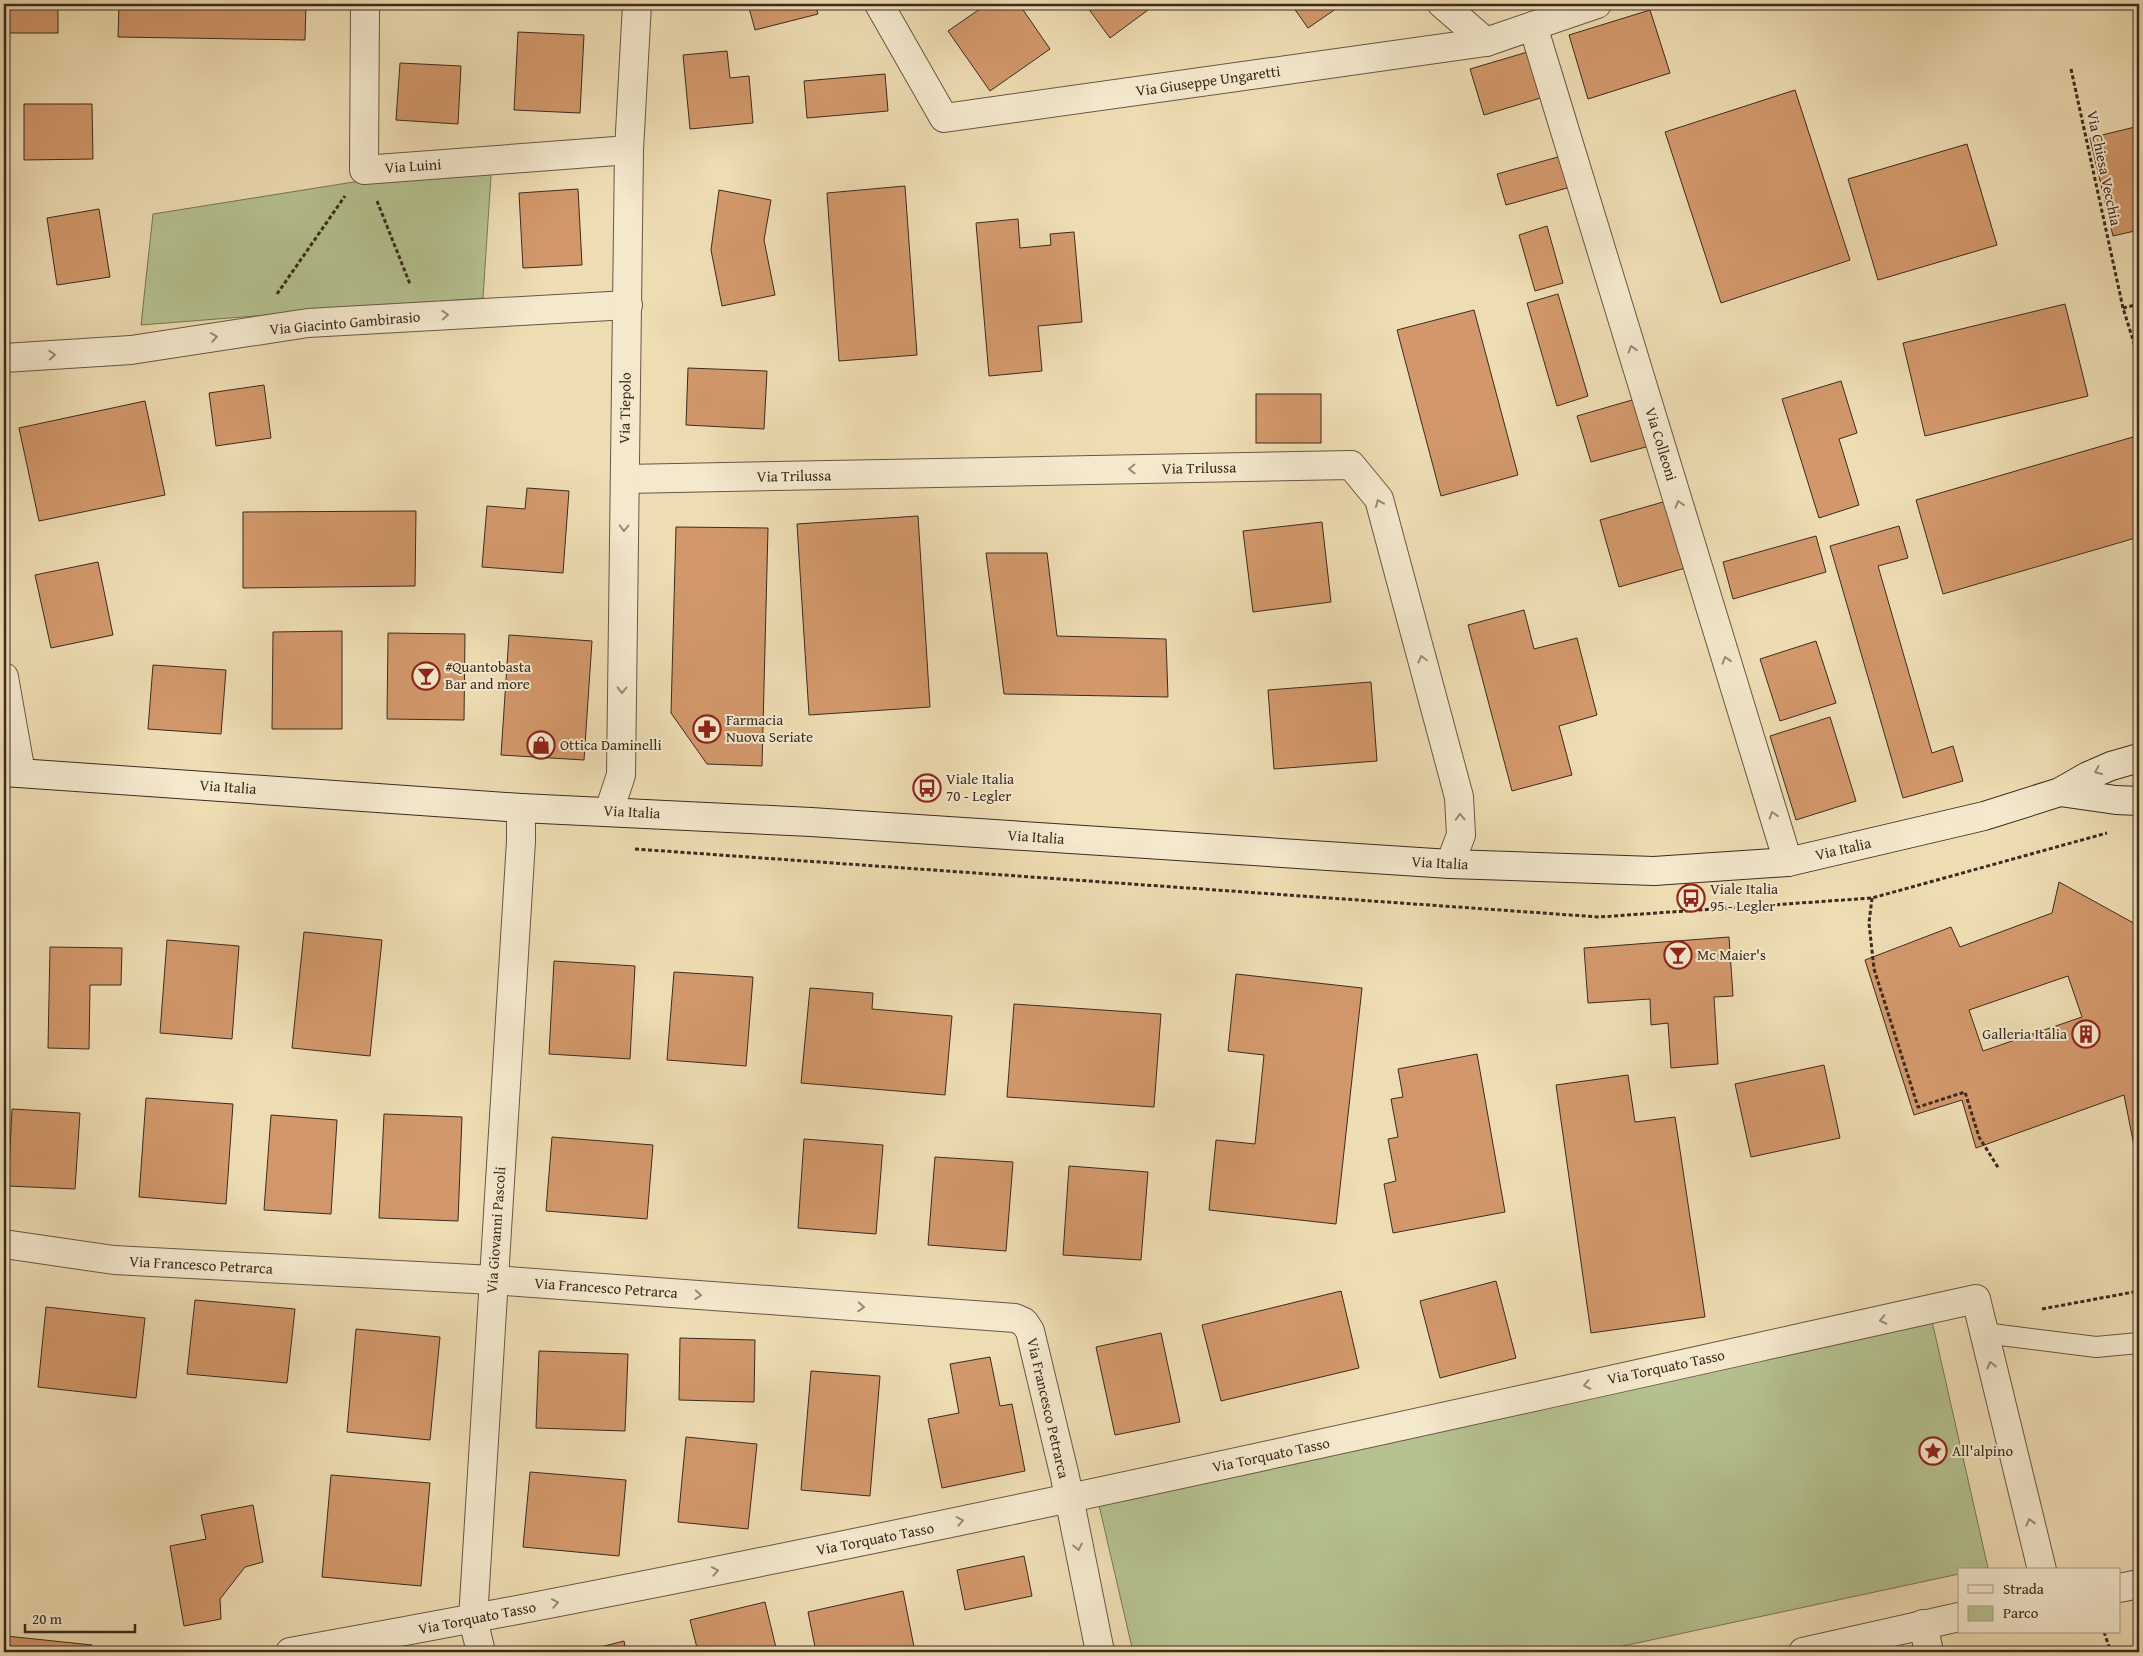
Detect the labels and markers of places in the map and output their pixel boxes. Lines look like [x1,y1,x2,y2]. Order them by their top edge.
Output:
place label: #Quantobasta Bar and more [445,656,531,694]
bar icon: #Quantobasta Bar and more [411,661,441,691]
place label: Farmacia Nuova Seriate [726,709,813,747]
pharmacy icon: Farmacia Nuova Seriate [692,714,722,744]
shop icon: Ottica Daminelli [526,730,556,760]
place label: Ottica Daminelli [560,734,662,755]
place label: Viale Italia 70 - Legler [946,768,1014,806]
bus stop icon: Viale Italia 70 - Legler [912,773,942,803]
place label: Viale Italia 95 - Legler [1710,878,1778,916]
bus stop icon: Viale Italia 95 - Legler [1676,883,1706,913]
bar icon: Mc Maier's [1663,940,1693,970]
place label: Mc Maier's [1697,944,1766,965]
building icon: Galleria Italia [2071,1019,2101,1049]
place label: Galleria Italia [1982,1023,2067,1044]
place icon: All'alpino [1918,1436,1948,1466]
place label: All'alpino [1952,1440,2013,1461]

